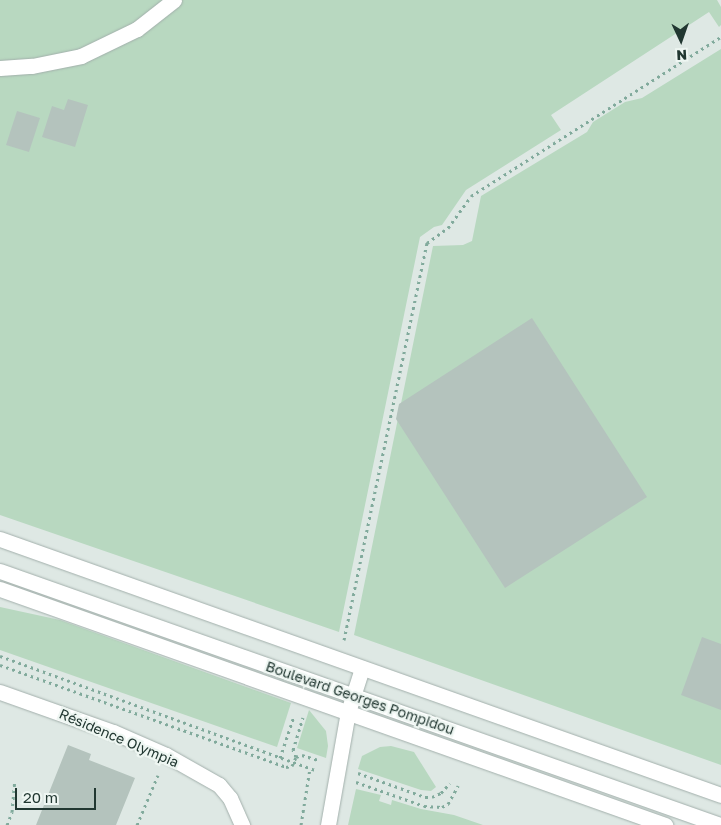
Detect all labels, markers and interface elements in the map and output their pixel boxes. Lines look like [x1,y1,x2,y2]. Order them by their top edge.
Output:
north arrow [656,15,706,65]
text: N [676,47,688,64]
street label: Boulevard Georges Pompidou [264,658,456,738]
street label: Résidence Olympia [57,705,181,771]
scale bar [18,778,99,810]
text: 20 m [23,788,58,806]

